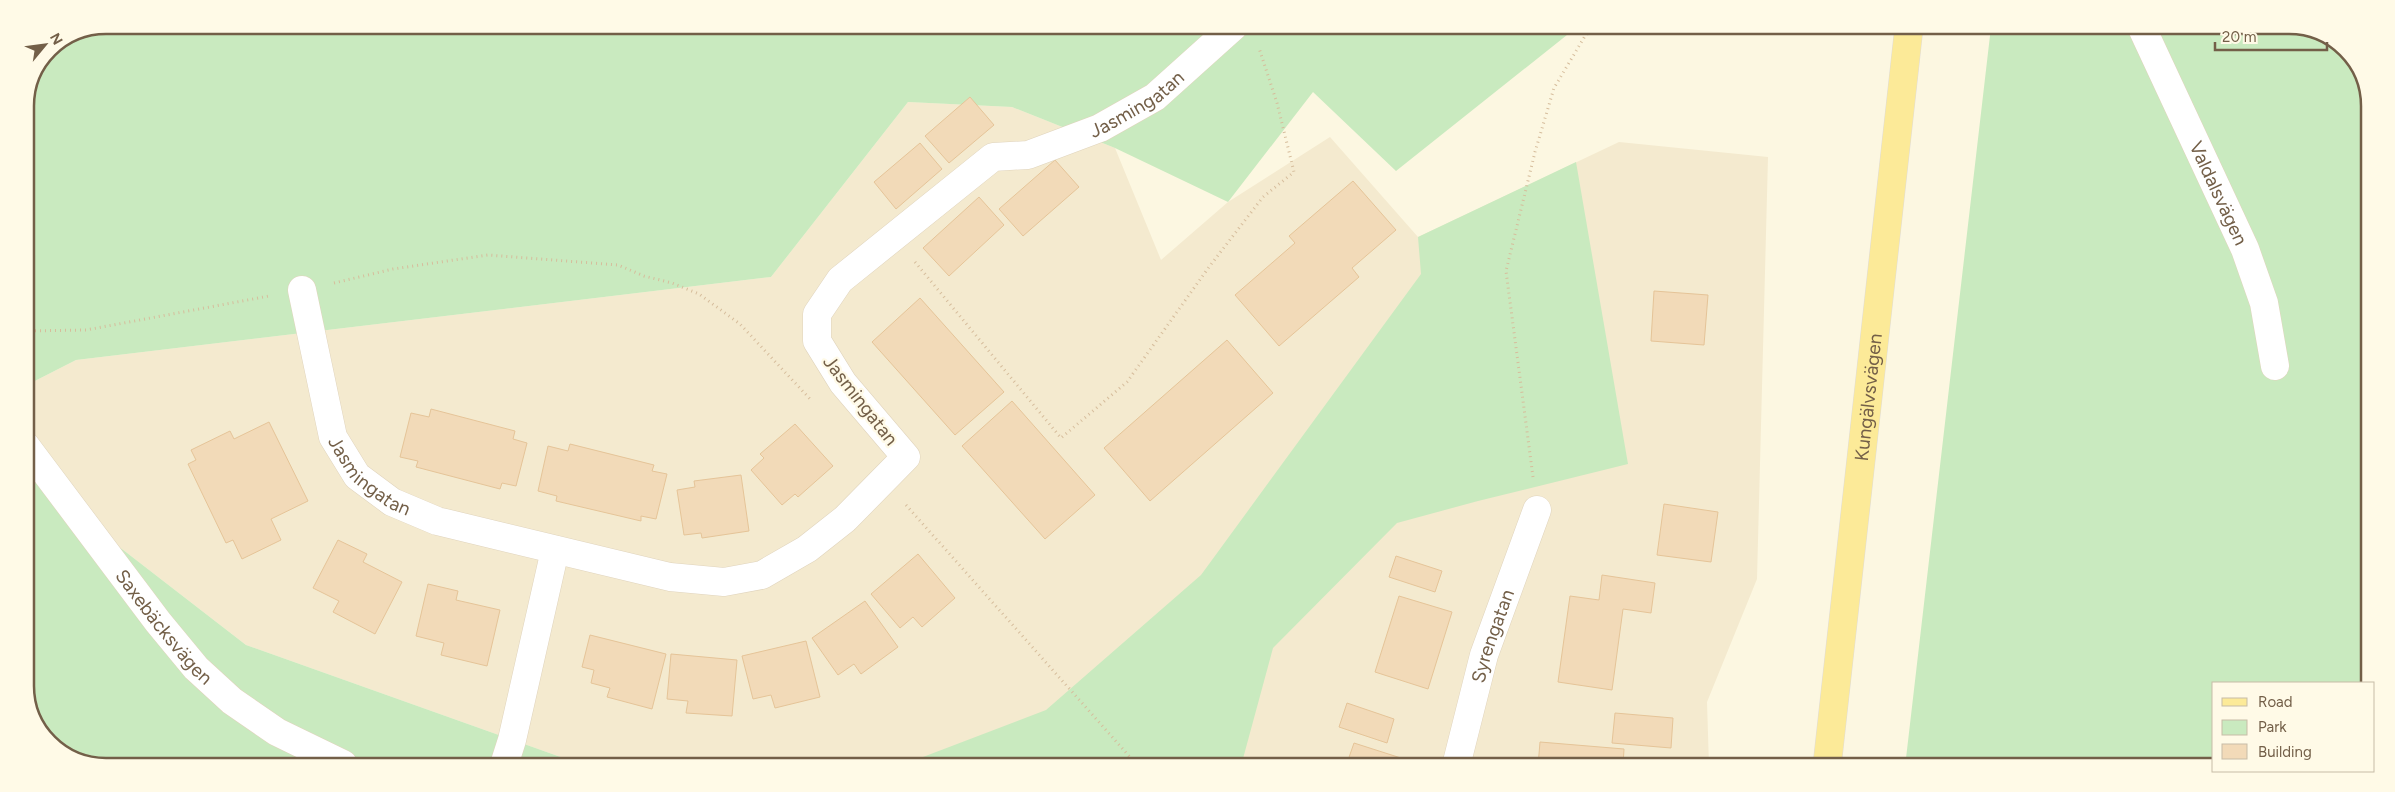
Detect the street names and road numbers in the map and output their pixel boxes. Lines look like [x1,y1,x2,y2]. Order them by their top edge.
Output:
street label: Jasmingatan [1087,66,1189,143]
street label: Valdalsvägen [2184,138,2252,249]
street label: Kungälvsvägen [1850,332,1887,462]
street label: Jasmingatan [818,351,903,450]
street label: Jasmingatan [323,432,414,521]
street label: Saxebäcksvägen [110,565,217,689]
street label: Syrengatan [1466,586,1519,685]

